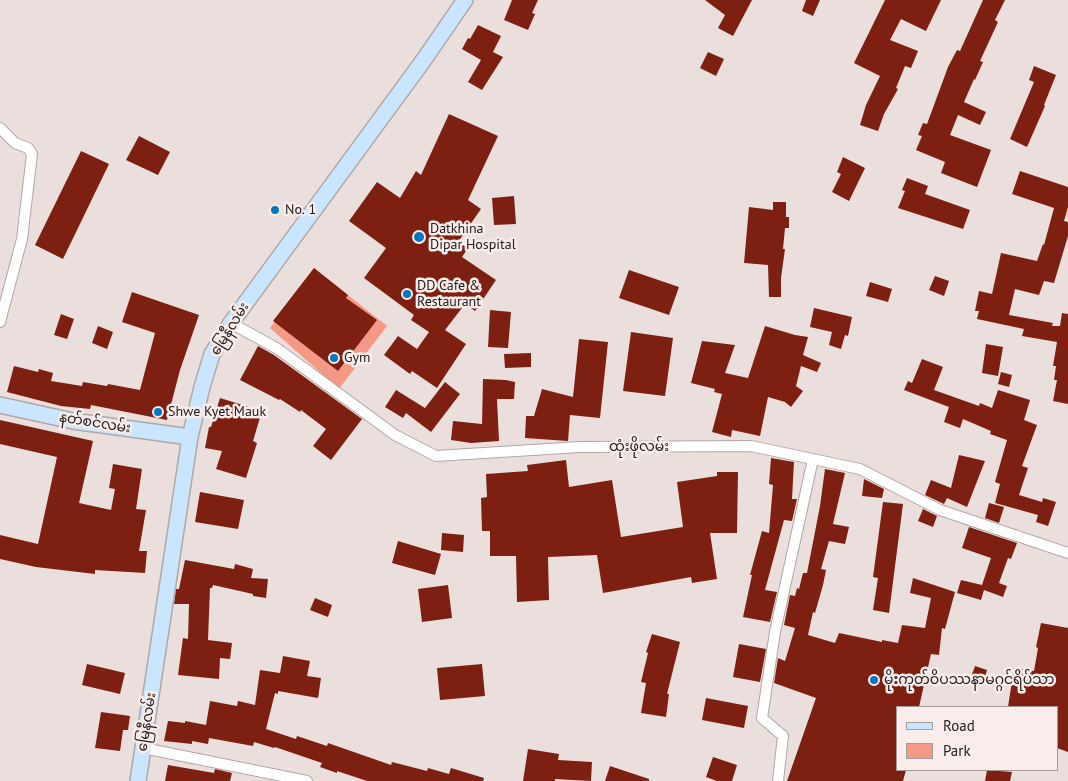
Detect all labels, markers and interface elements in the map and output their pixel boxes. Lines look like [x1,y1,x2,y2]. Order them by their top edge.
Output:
place label: No. 1 [285,202,316,218]
marker: No. 1 [269,204,281,216]
place label: Datkhina Dipar Hospital [430,221,516,253]
marker: Datkhina Dipar Hospital [412,230,426,244]
place label: DD Cafe & Restaurant [417,278,481,310]
marker: DD Cafe & Restaurant [401,288,413,300]
street label: မြေနီလမ်း [207,299,253,359]
place label: Gym [344,350,370,366]
marker: Gym [328,352,340,364]
place label: Shwe Kyet Mauk [168,404,266,420]
marker: Shwe Kyet Mauk [152,406,164,418]
street label: နတ်စင်လမ်း [58,409,132,437]
street label: ထုံးဖိုလမ်း [609,439,669,455]
place label: မိုးကုတ်ဝိပဿနာမဂ္ဂင်ရိပ်သာ [884,672,1054,688]
marker: မိုးကုတ်ဝိပဿနာမဂ္ဂင်ရိပ်သာ [868,674,880,686]
street label: မြေနီလမ်း [134,691,160,753]
legend [896,706,1058,771]
text: Road [943,716,975,735]
text: Park [943,741,971,760]

